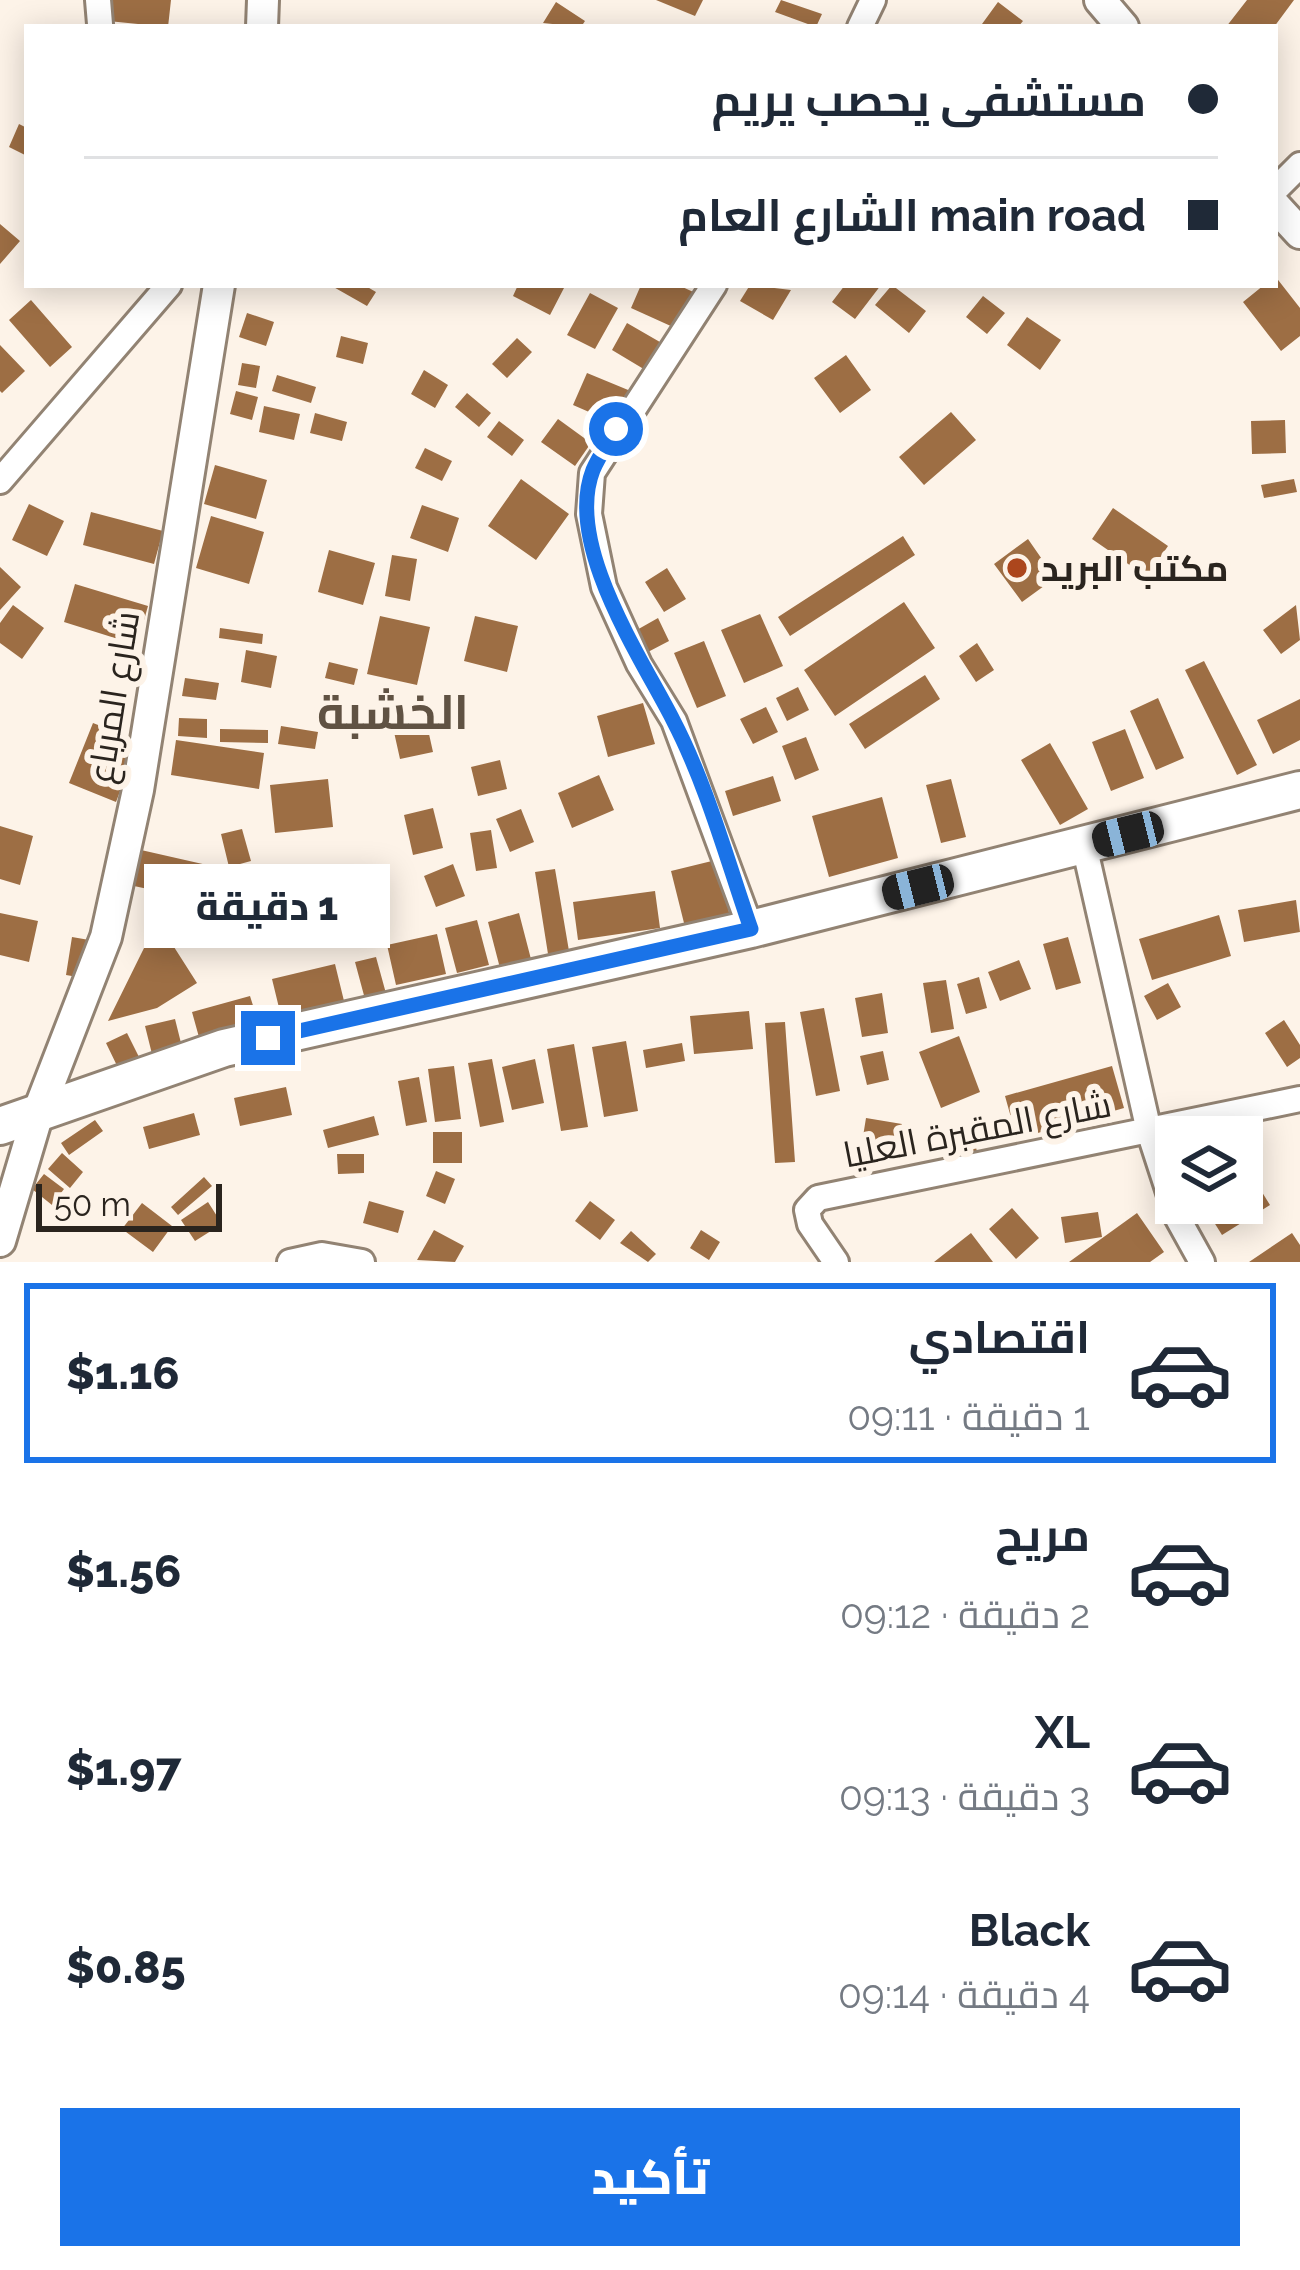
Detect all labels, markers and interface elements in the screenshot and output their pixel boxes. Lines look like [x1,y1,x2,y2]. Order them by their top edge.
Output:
text: مستشفى يحصب يريم [711,74,1146,127]
text: main road الشارع العام [678,189,1146,242]
route start [589,402,643,456]
place label: مكتب البريد [1041,547,1229,590]
marker: مكتب البريد [1004,555,1030,581]
street label: شارع المرباع [79,608,151,787]
district label: الخشبة [317,684,469,740]
car [1089,808,1167,860]
car [879,861,957,913]
callout: 1 دقيقة [145,864,391,948]
text: 1 دقيقة [196,883,338,929]
route end [241,1011,295,1065]
street label: شارع المقبرة العليا [839,1082,1115,1180]
map controls [1155,1116,1263,1224]
button: layers [1155,1116,1263,1224]
scale bar [36,1178,222,1231]
text: 50 m [54,1185,131,1224]
text: اقتصادي [909,1311,1090,1364]
icon: car [1126,1319,1234,1427]
text: $1.16 [66,1347,180,1400]
text: 1 دقيقة · 09:11 [847,1393,1090,1439]
text: مريح [995,1509,1090,1562]
icon: car [1126,1517,1234,1625]
text: $1.56 [66,1545,181,1598]
text: 2 دقيقة · 09:12 [840,1591,1090,1637]
text: XL [1035,1706,1090,1759]
icon: car [1126,1715,1234,1823]
text: $1.97 [66,1743,181,1796]
text: 3 دقيقة · 09:13 [839,1773,1090,1819]
text: Black [969,1904,1090,1957]
icon: car [1126,1913,1234,2021]
text: $0.85 [66,1941,186,1994]
text: 4 دقيقة · 09:14 [838,1971,1090,2017]
button: تأكيد [60,2108,1240,2246]

